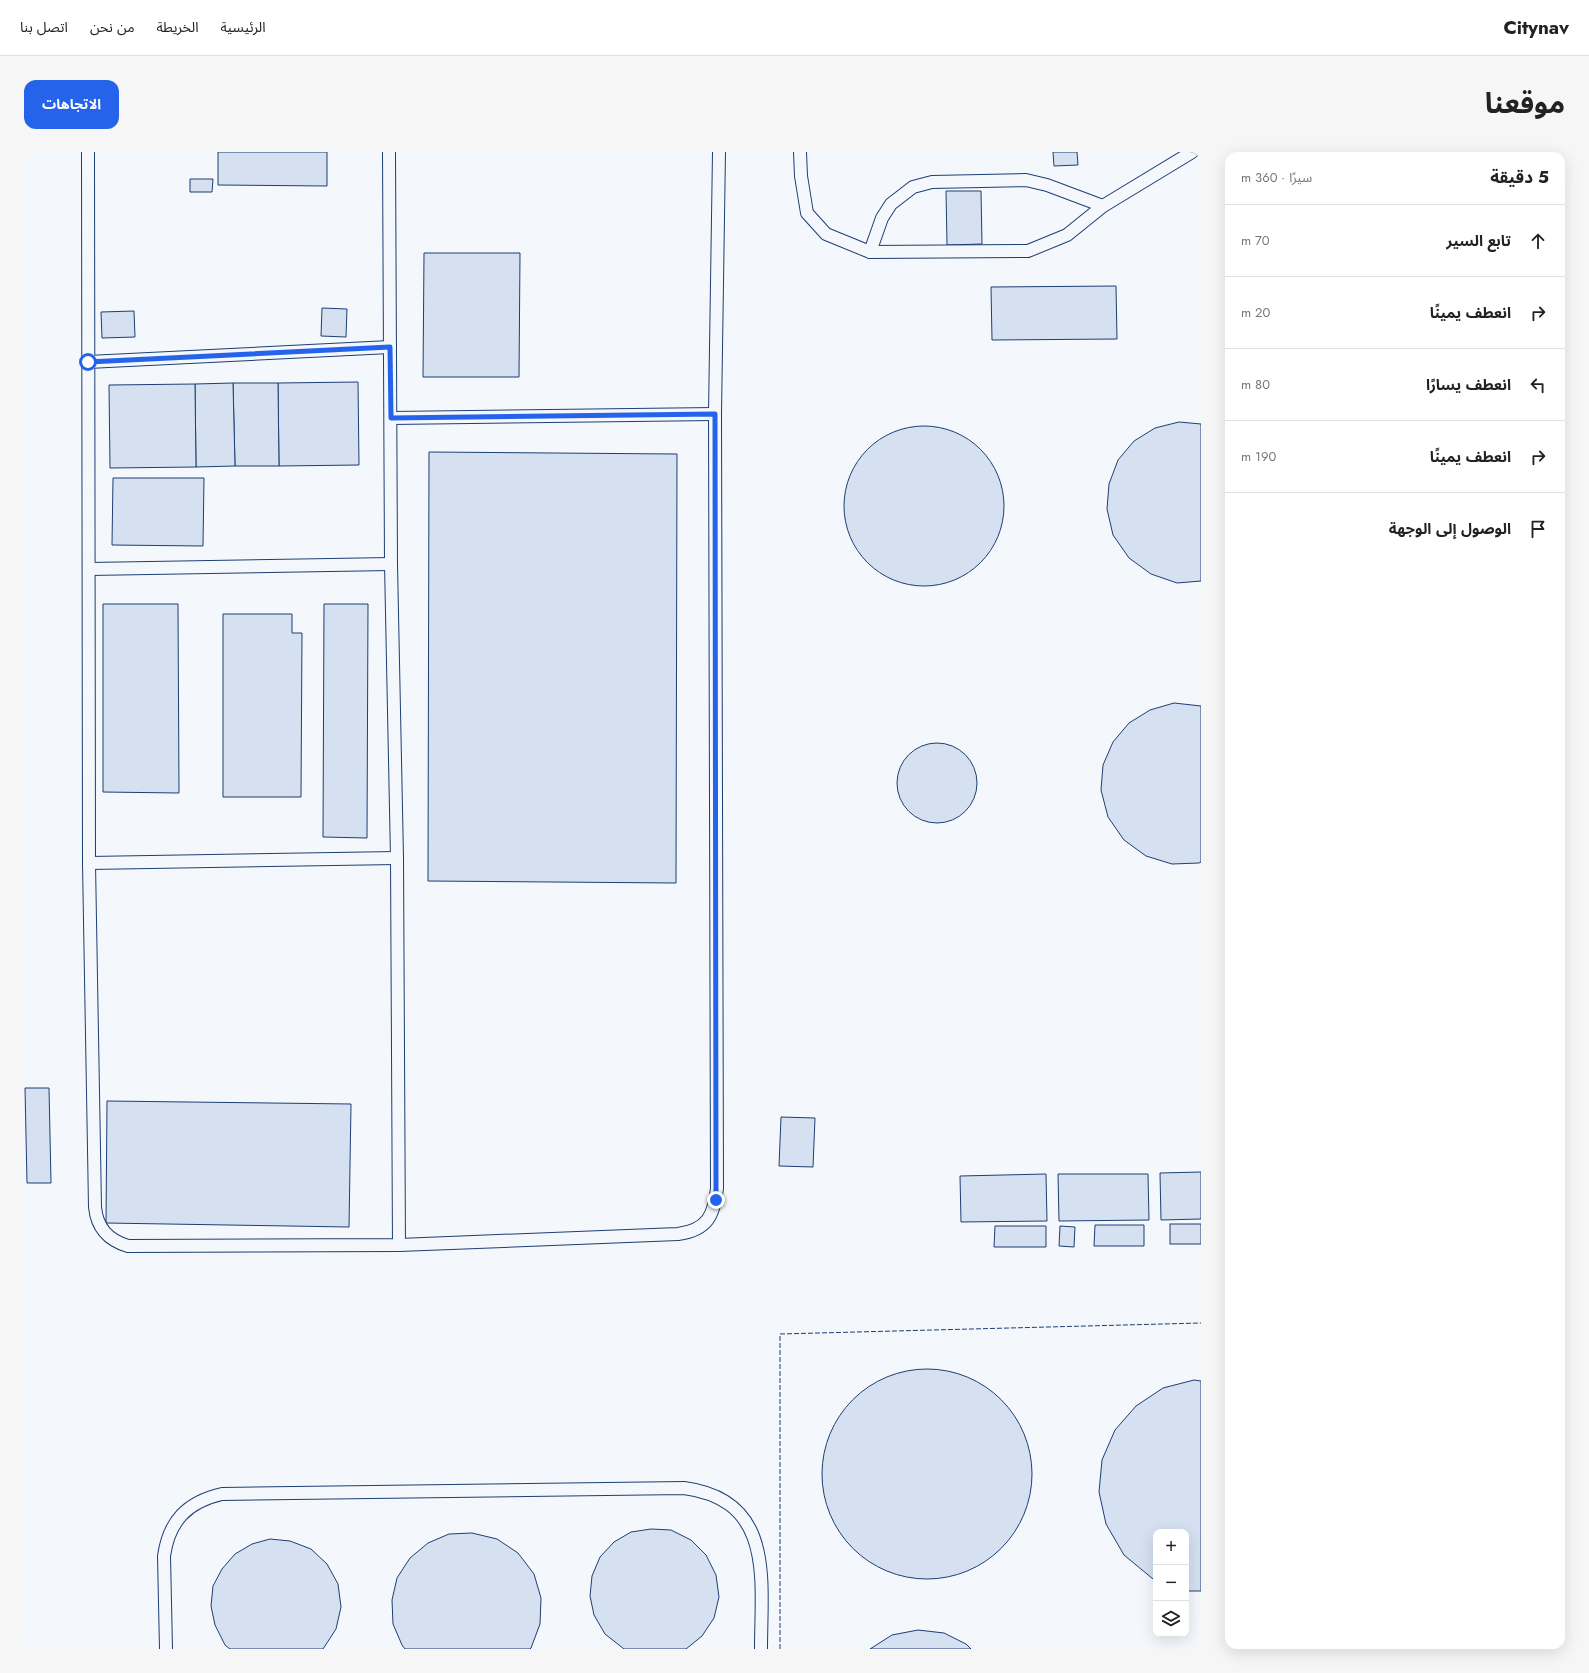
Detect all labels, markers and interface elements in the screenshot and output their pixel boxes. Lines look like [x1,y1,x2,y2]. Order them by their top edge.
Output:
text: Citynav [1503,14,1569,41]
text: اتصل بنا [20,17,68,37]
text: من نحن [90,17,135,37]
text: الخريطة [157,17,199,37]
text: الرئيسية [221,17,266,37]
button: الاتجاهات [24,80,119,129]
text: موقعنا [1485,83,1565,124]
text: 5 دقيقة [1490,165,1549,189]
text: سيرًا · 360 m [1241,168,1312,187]
text: تابع السير [1446,230,1511,252]
icon: ahead [1527,230,1549,252]
text: 70 m [1241,231,1270,250]
text: انعطف يمينًا [1430,302,1511,324]
icon: right [1527,302,1549,324]
text: 20 m [1241,303,1270,322]
route start [79,353,97,371]
text: انعطف يسارًا [1426,374,1511,396]
icon: left [1527,374,1549,396]
text: 80 m [1241,375,1270,394]
text: انعطف يمينًا [1430,446,1511,468]
icon: right [1527,446,1549,468]
text: 190 m [1241,447,1276,466]
text: الوصول إلى الوجهة [1389,518,1511,540]
icon: arrive [1527,518,1549,540]
route end [707,1191,725,1209]
map controls [1153,1529,1189,1637]
button: + [1153,1529,1189,1565]
button: − [1153,1565,1189,1601]
button: layers [1153,1601,1189,1637]

